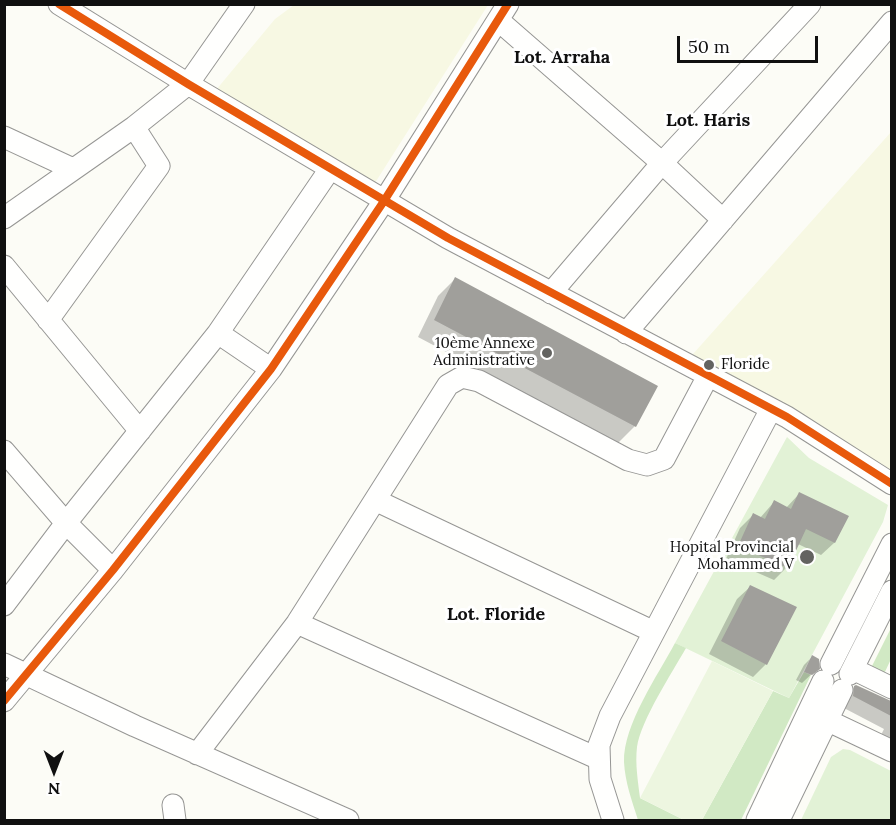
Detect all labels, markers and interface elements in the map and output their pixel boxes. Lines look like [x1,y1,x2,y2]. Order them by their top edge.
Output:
scale bar [680,24,821,62]
text: 50 m [688,35,730,58]
district label: Lot. Arraha [514,47,610,69]
district label: Lot. Haris [666,110,750,132]
place label: 10ème Annexe Administrative [433,335,535,370]
marker: 10ème Annexe Administrative [540,346,554,360]
place label: Floride [721,356,770,374]
marker: Floride [702,358,716,372]
place label: Hopital Provincial Mohammed V [670,539,794,574]
marker: Hopital Provincial Mohammed V [798,548,816,566]
district label: Lot. Floride [447,604,545,626]
north arrow [24,741,84,801]
text: N [48,779,60,799]

